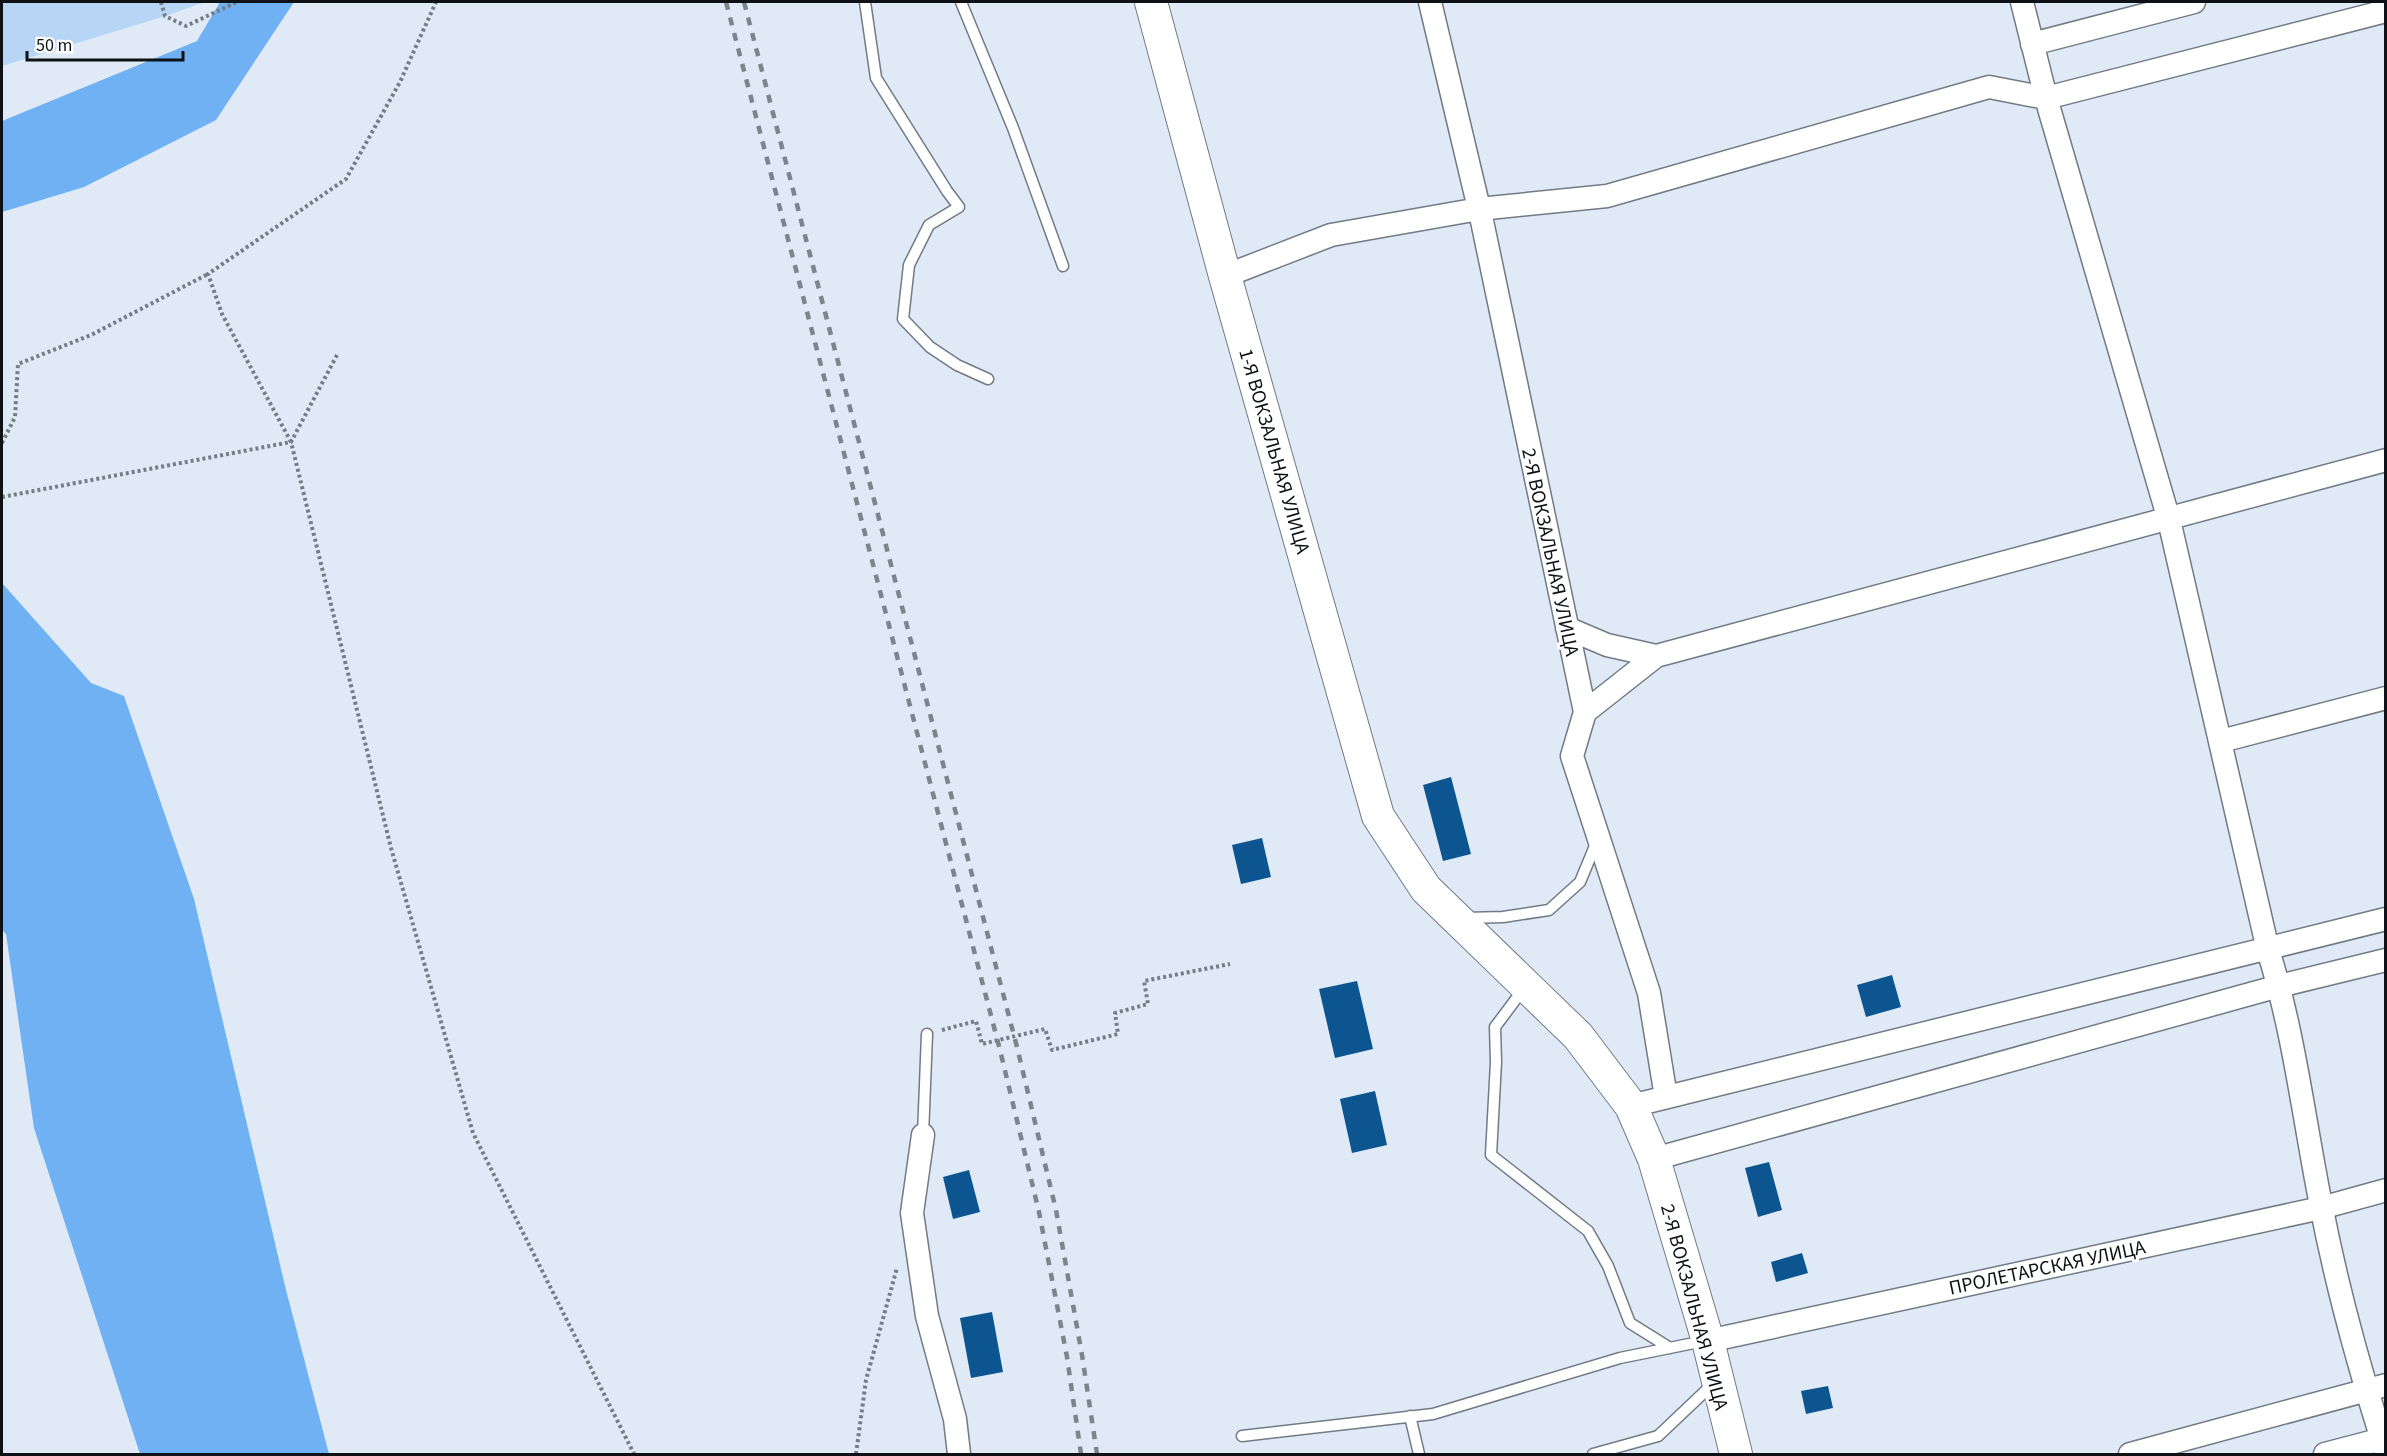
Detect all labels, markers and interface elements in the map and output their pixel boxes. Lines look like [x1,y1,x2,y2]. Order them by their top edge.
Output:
scale bar [27,24,183,62]
text: 50 m [36,33,72,58]
street label: 1-Я ВОКЗАЛЬНАЯ УЛИЦА [1231,345,1317,557]
street label: 2-Я ВОКЗАЛЬНАЯ УЛИЦА [1514,445,1586,659]
street label: 2-Я ВОКЗАЛЬНАЯ УЛИЦА [1653,1201,1735,1413]
street label: ПРОЛЕТАРСКАЯ УЛИЦА [1946,1233,2148,1303]

